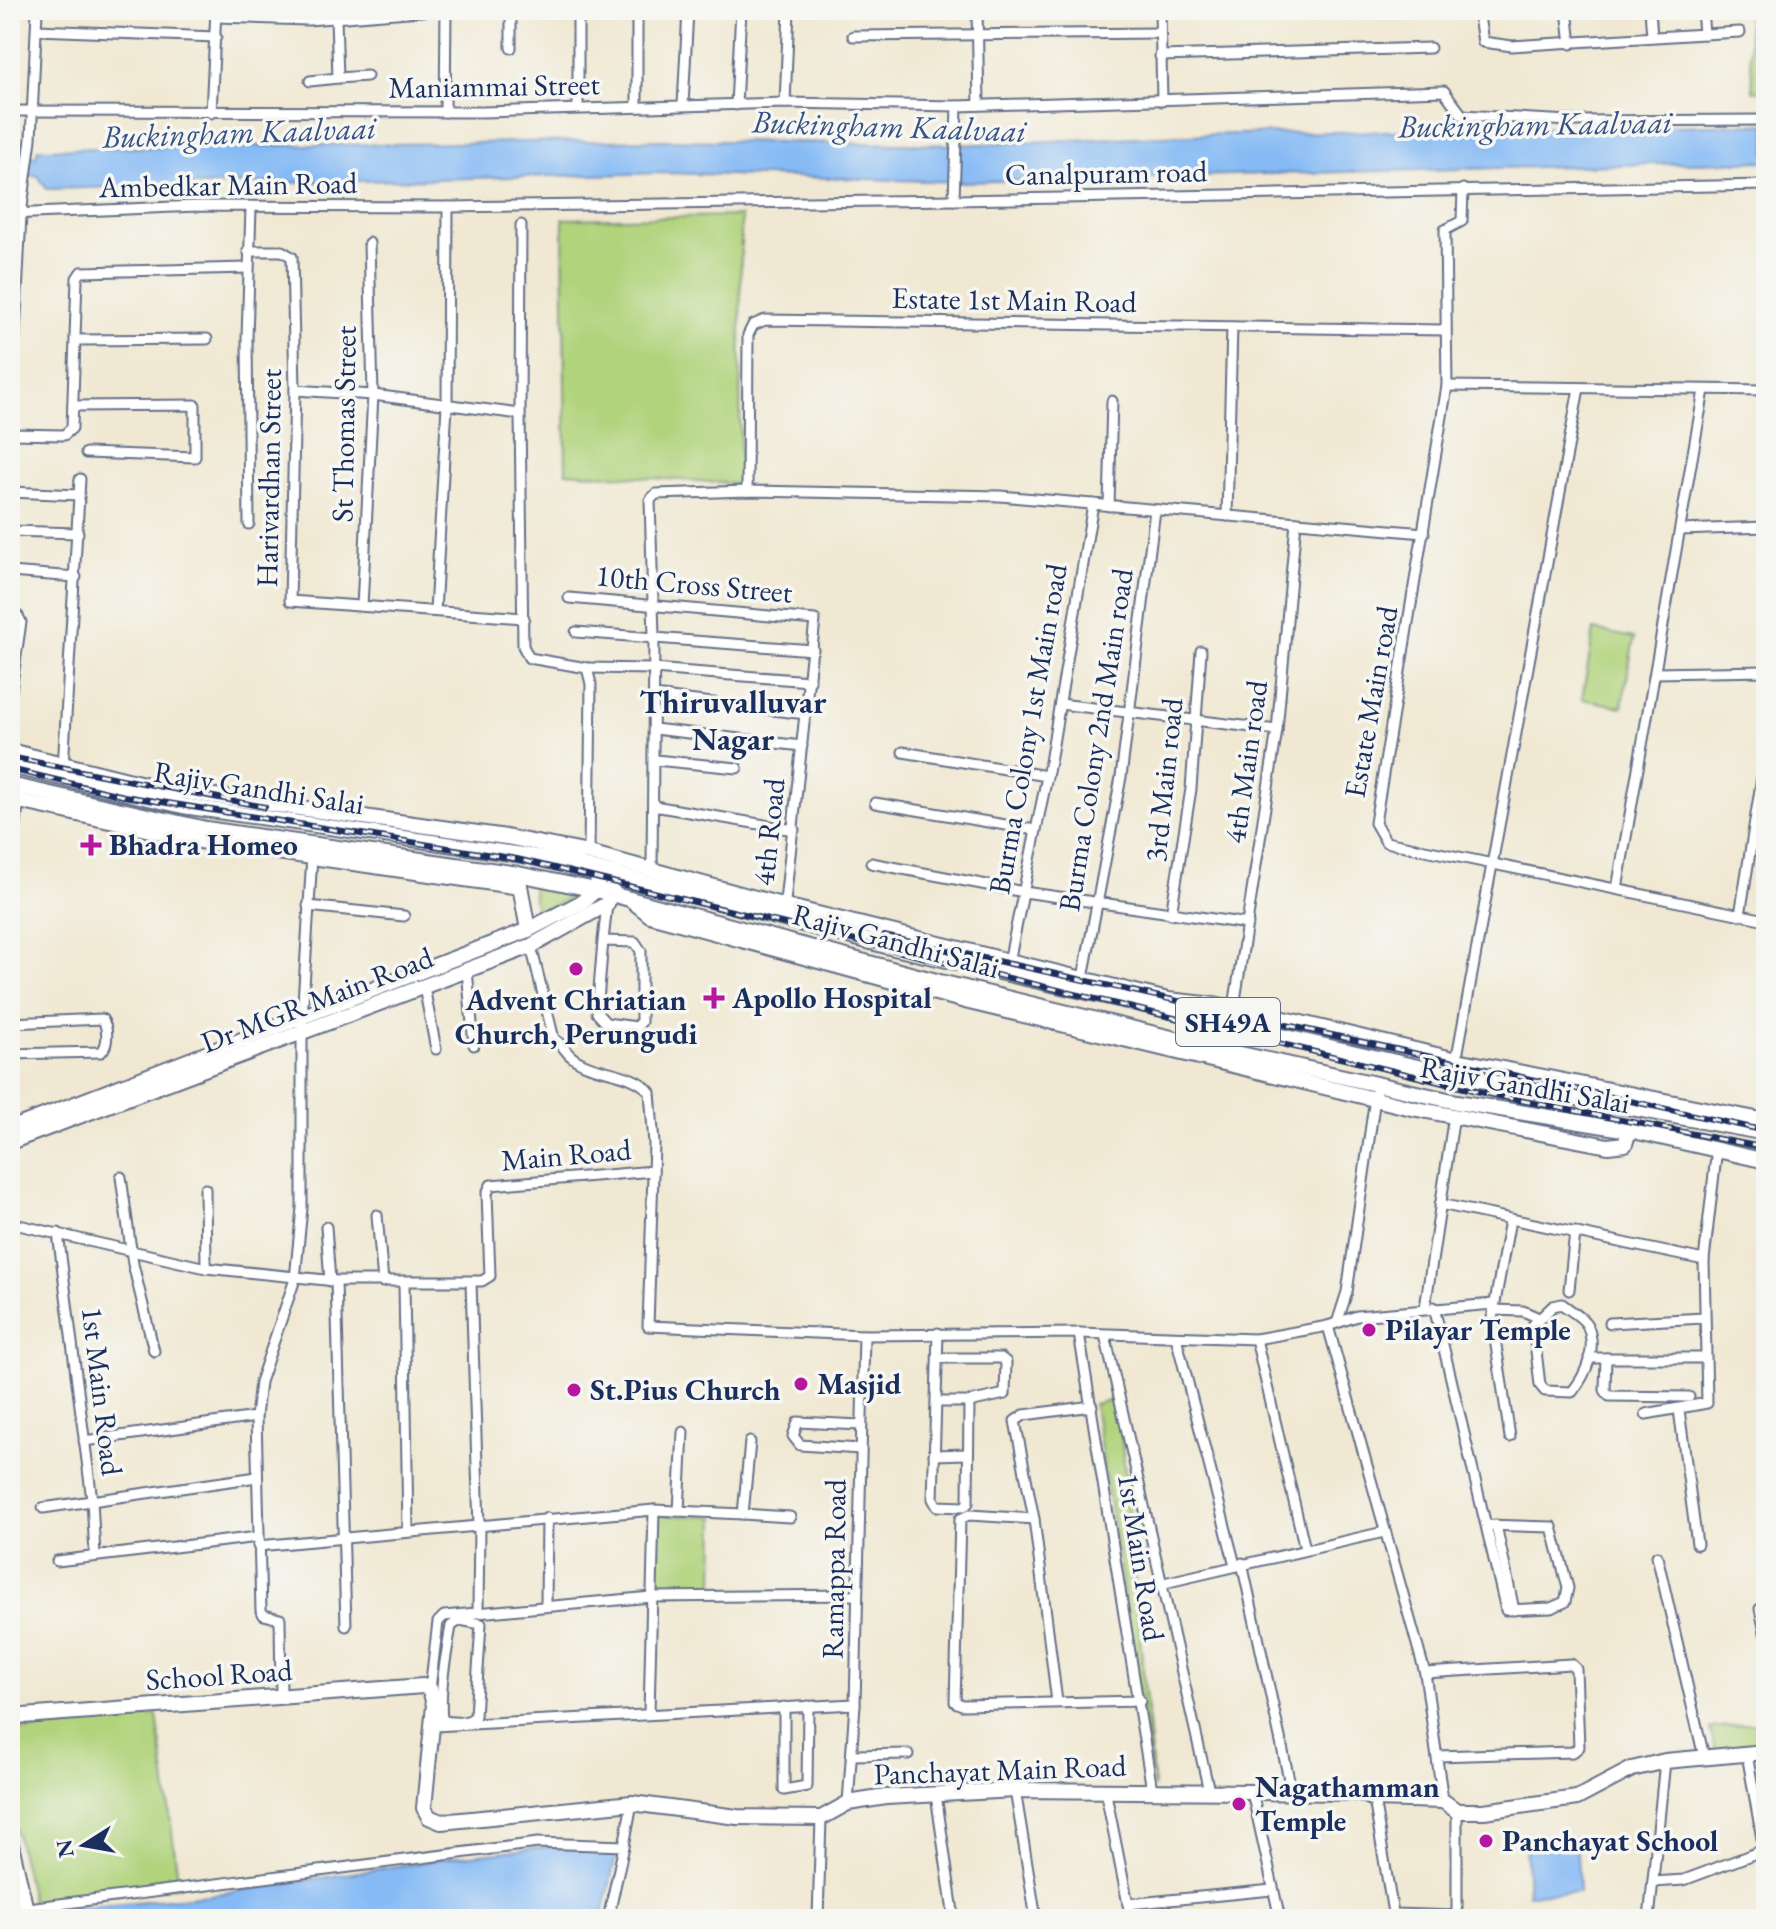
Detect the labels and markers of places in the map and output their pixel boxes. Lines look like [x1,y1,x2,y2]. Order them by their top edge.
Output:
place label: Bhadra Homeo [109,825,298,864]
marker: Bhadra Homeo [80,834,102,856]
marker: Advent Chriatian Church, Perungudi [567,960,585,978]
place label: Apollo Hospital [731,978,932,1017]
place label: Advent Chriatian Church, Perungudi [455,980,698,1053]
marker: Apollo Hospital [703,987,725,1009]
place label: Pilayar Temple [1385,1310,1571,1349]
marker: Pilayar Temple [1360,1321,1378,1339]
place label: Masjid [817,1364,902,1403]
place label: St.Pius Church [590,1370,781,1409]
marker: Masjid [792,1375,810,1393]
marker: St.Pius Church [565,1381,583,1399]
place label: Nagathamman Temple [1255,1767,1440,1840]
marker: Nagathamman Temple [1230,1795,1248,1813]
place label: Panchayat School [1502,1821,1719,1860]
marker: Panchayat School [1477,1832,1495,1850]

